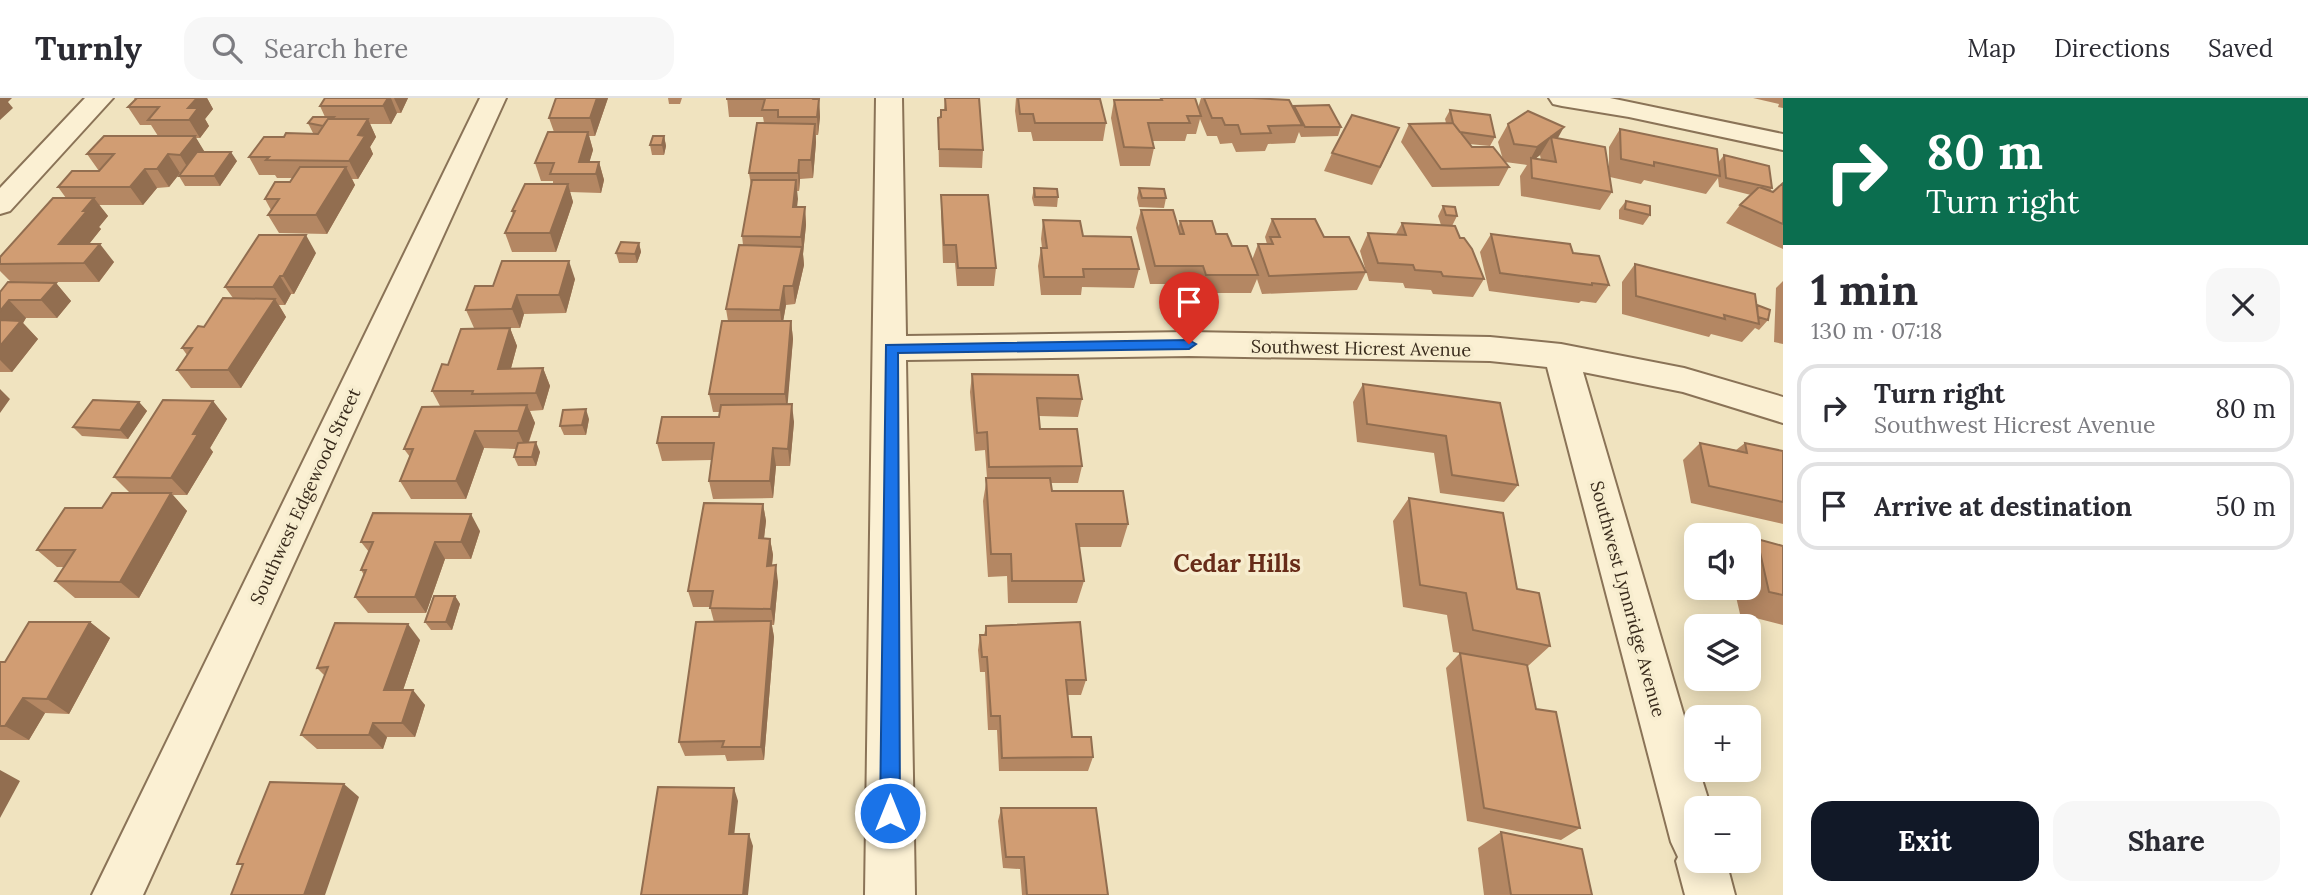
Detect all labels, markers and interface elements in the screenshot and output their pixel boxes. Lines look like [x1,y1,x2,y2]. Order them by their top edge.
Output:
search box [184,17,674,80]
text: Turnly [35,27,142,69]
icon: search [208,29,246,67]
text: Search here [264,32,408,65]
text: Map [1967,33,2016,64]
text: Directions [2054,33,2170,64]
text: Saved [2208,33,2273,64]
text: 80 m [1926,120,2043,182]
icon: right [1811,126,1902,217]
text: Turn right [1926,181,2079,222]
text: 1 min [1811,263,1918,317]
button: close [2206,268,2280,342]
pin [1159,272,1219,344]
icon: arrive [1170,283,1208,321]
text: 130 m · 07:18 [1811,316,1942,345]
street label: Southwest Hicrest Avenue [1251,335,1472,361]
text: Turn right [1874,377,2005,410]
street label: Southwest Edgewood Street [245,384,365,608]
icon: right [1815,389,1853,427]
text: 80 m [2215,392,2276,425]
text: Southwest Hicrest Avenue [1874,410,2155,439]
street label: Southwest Lynnridge Avenue [1585,478,1671,720]
icon: arrive [1815,487,1853,525]
text: Arrive at destination [1874,490,2132,523]
text: 50 m [2216,490,2276,523]
map controls [1684,523,1761,873]
button: sound [1684,523,1761,600]
district label: Cedar Hills [1173,548,1301,579]
button: layers [1684,614,1761,691]
button: + [1684,705,1761,782]
position arrow [853,776,927,850]
button: − [1684,796,1761,873]
button: Exit [1811,801,2039,881]
button: Share [2053,801,2280,881]

